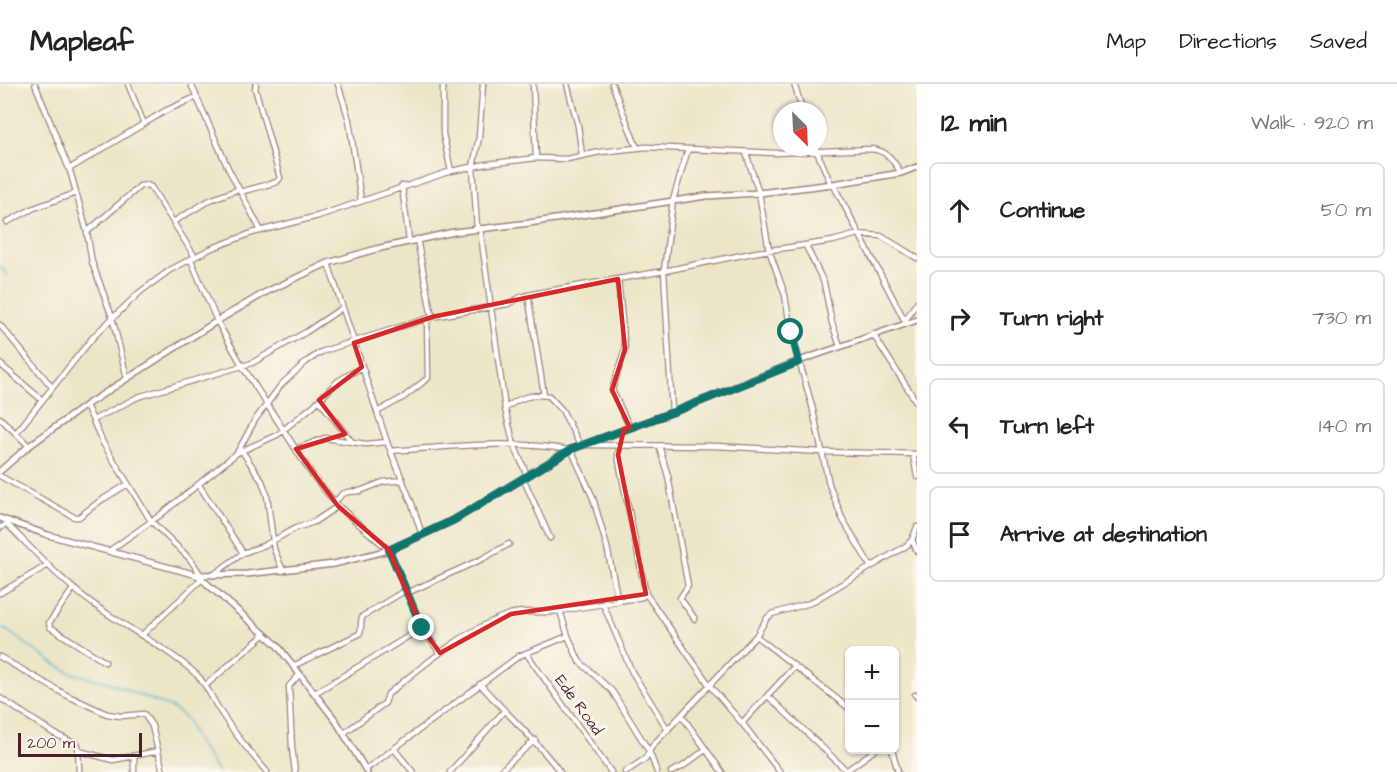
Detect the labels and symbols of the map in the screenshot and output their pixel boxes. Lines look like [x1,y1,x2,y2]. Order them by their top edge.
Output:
north arrow [773,102,827,156]
route start [777,318,803,344]
route end [408,614,434,640]
street label: Ede Road [550,670,608,740]
scale bar [18,730,142,758]

